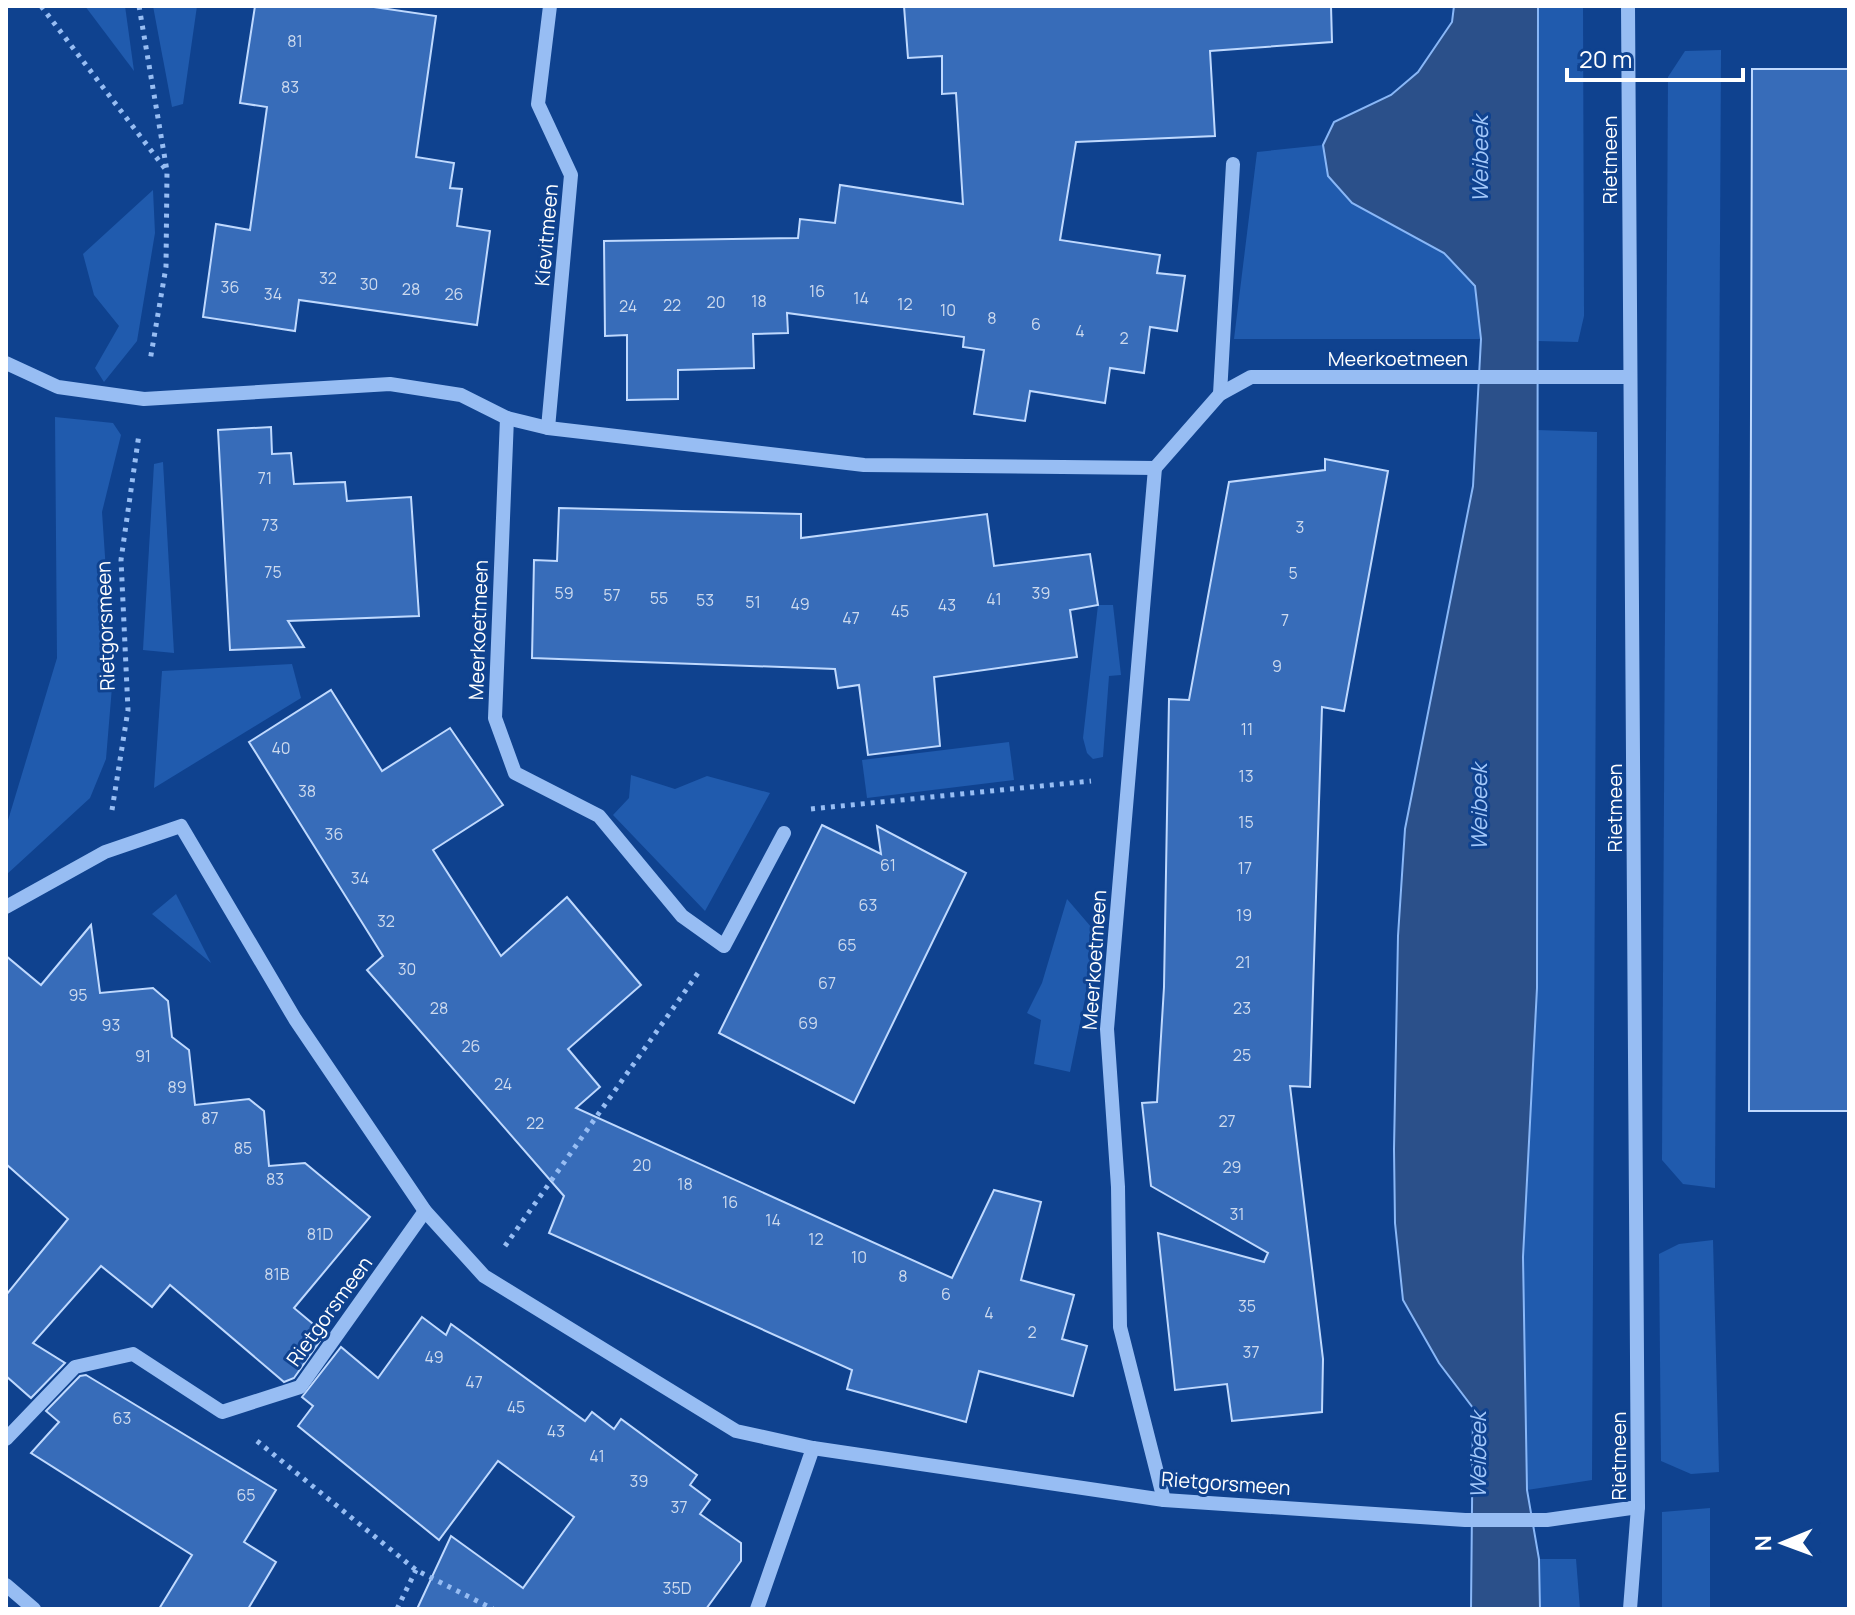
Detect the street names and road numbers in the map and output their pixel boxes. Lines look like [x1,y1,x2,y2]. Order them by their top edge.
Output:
street label: Rietmeen [1596,116,1623,204]
street label: Kievitmeen [528,183,564,287]
street label: Meerkoetmeen [1328,345,1468,372]
street label: Meerkoetmeen [462,559,494,701]
street label: Rietgorsmeen [89,561,121,691]
street label: Rietmeen [1601,764,1628,852]
street label: Meerkoetmeen [1076,889,1112,1031]
street label: Rietgorsmeen [280,1251,378,1371]
street label: Rietmeen [1605,1412,1632,1500]
street label: Rietgorsmeen [1160,1465,1292,1501]

